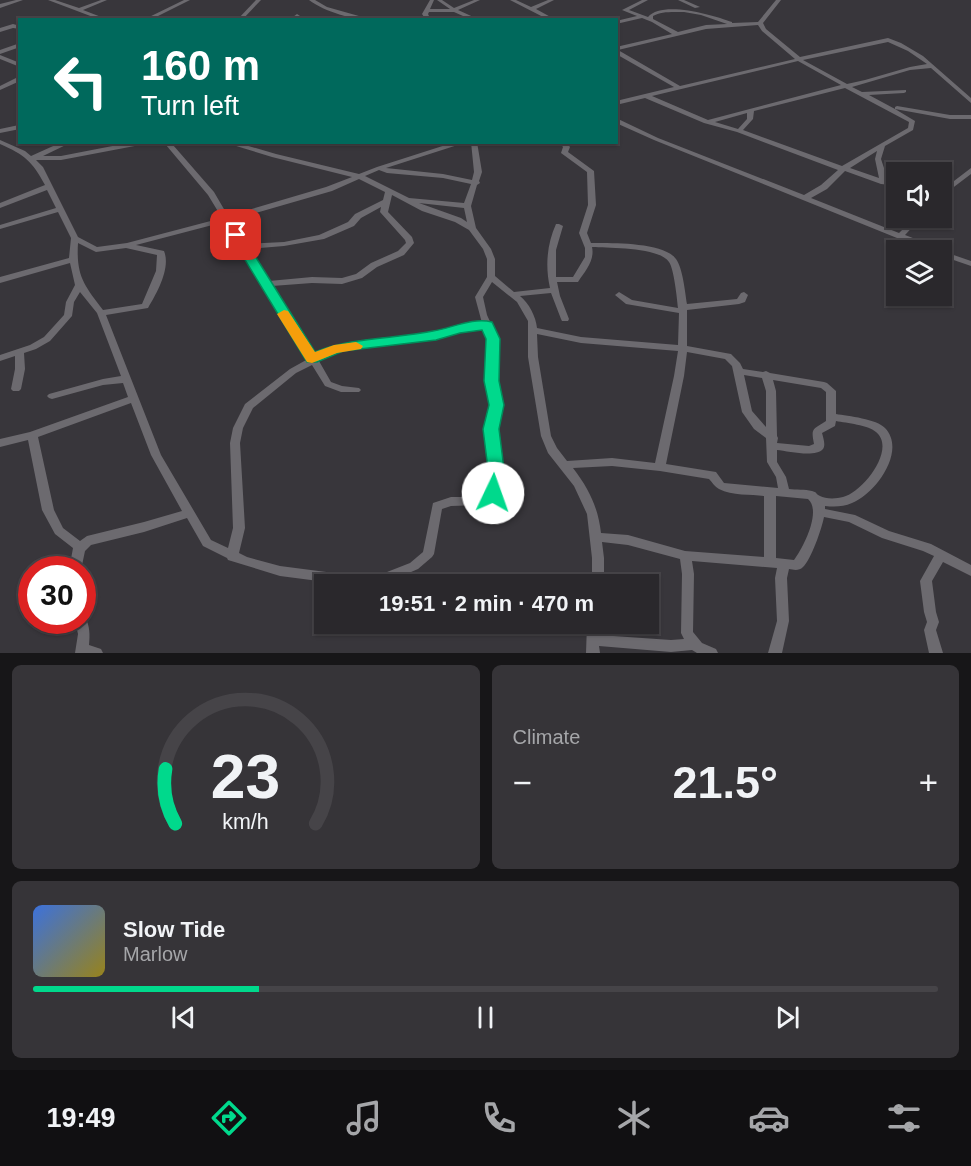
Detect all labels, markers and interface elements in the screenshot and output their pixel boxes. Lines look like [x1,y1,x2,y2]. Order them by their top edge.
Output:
icon: left [42,42,120,120]
text: 160 m [141,42,260,89]
text: Turn left [141,91,239,121]
map controls [886,162,952,306]
button: sound [886,162,952,228]
pin [210,209,261,260]
icon: arrive [219,218,252,251]
button: layers [886,240,952,306]
position arrow [461,461,525,525]
speed limit sign: 30 [18,556,96,634]
text: 19:51 · 2 min · 470 m [379,591,594,616]
text: Climate [513,726,580,748]
text: 23 [211,742,280,811]
text: 21.5° [672,757,778,808]
text: − [513,764,532,801]
text: + [919,764,938,801]
text: km/h [223,810,269,834]
text: Slow Tide [123,917,225,942]
text: Marlow [123,943,187,965]
icon: previous [167,1001,200,1034]
icon: pause [469,1001,502,1034]
icon: next [771,1001,804,1034]
icon: directions [208,1097,250,1139]
icon: music [343,1097,385,1139]
icon: phone [478,1097,520,1139]
icon: climate [613,1097,655,1139]
icon: car [748,1097,790,1139]
icon: filters [883,1097,925,1139]
text: 19:49 [46,1103,115,1133]

